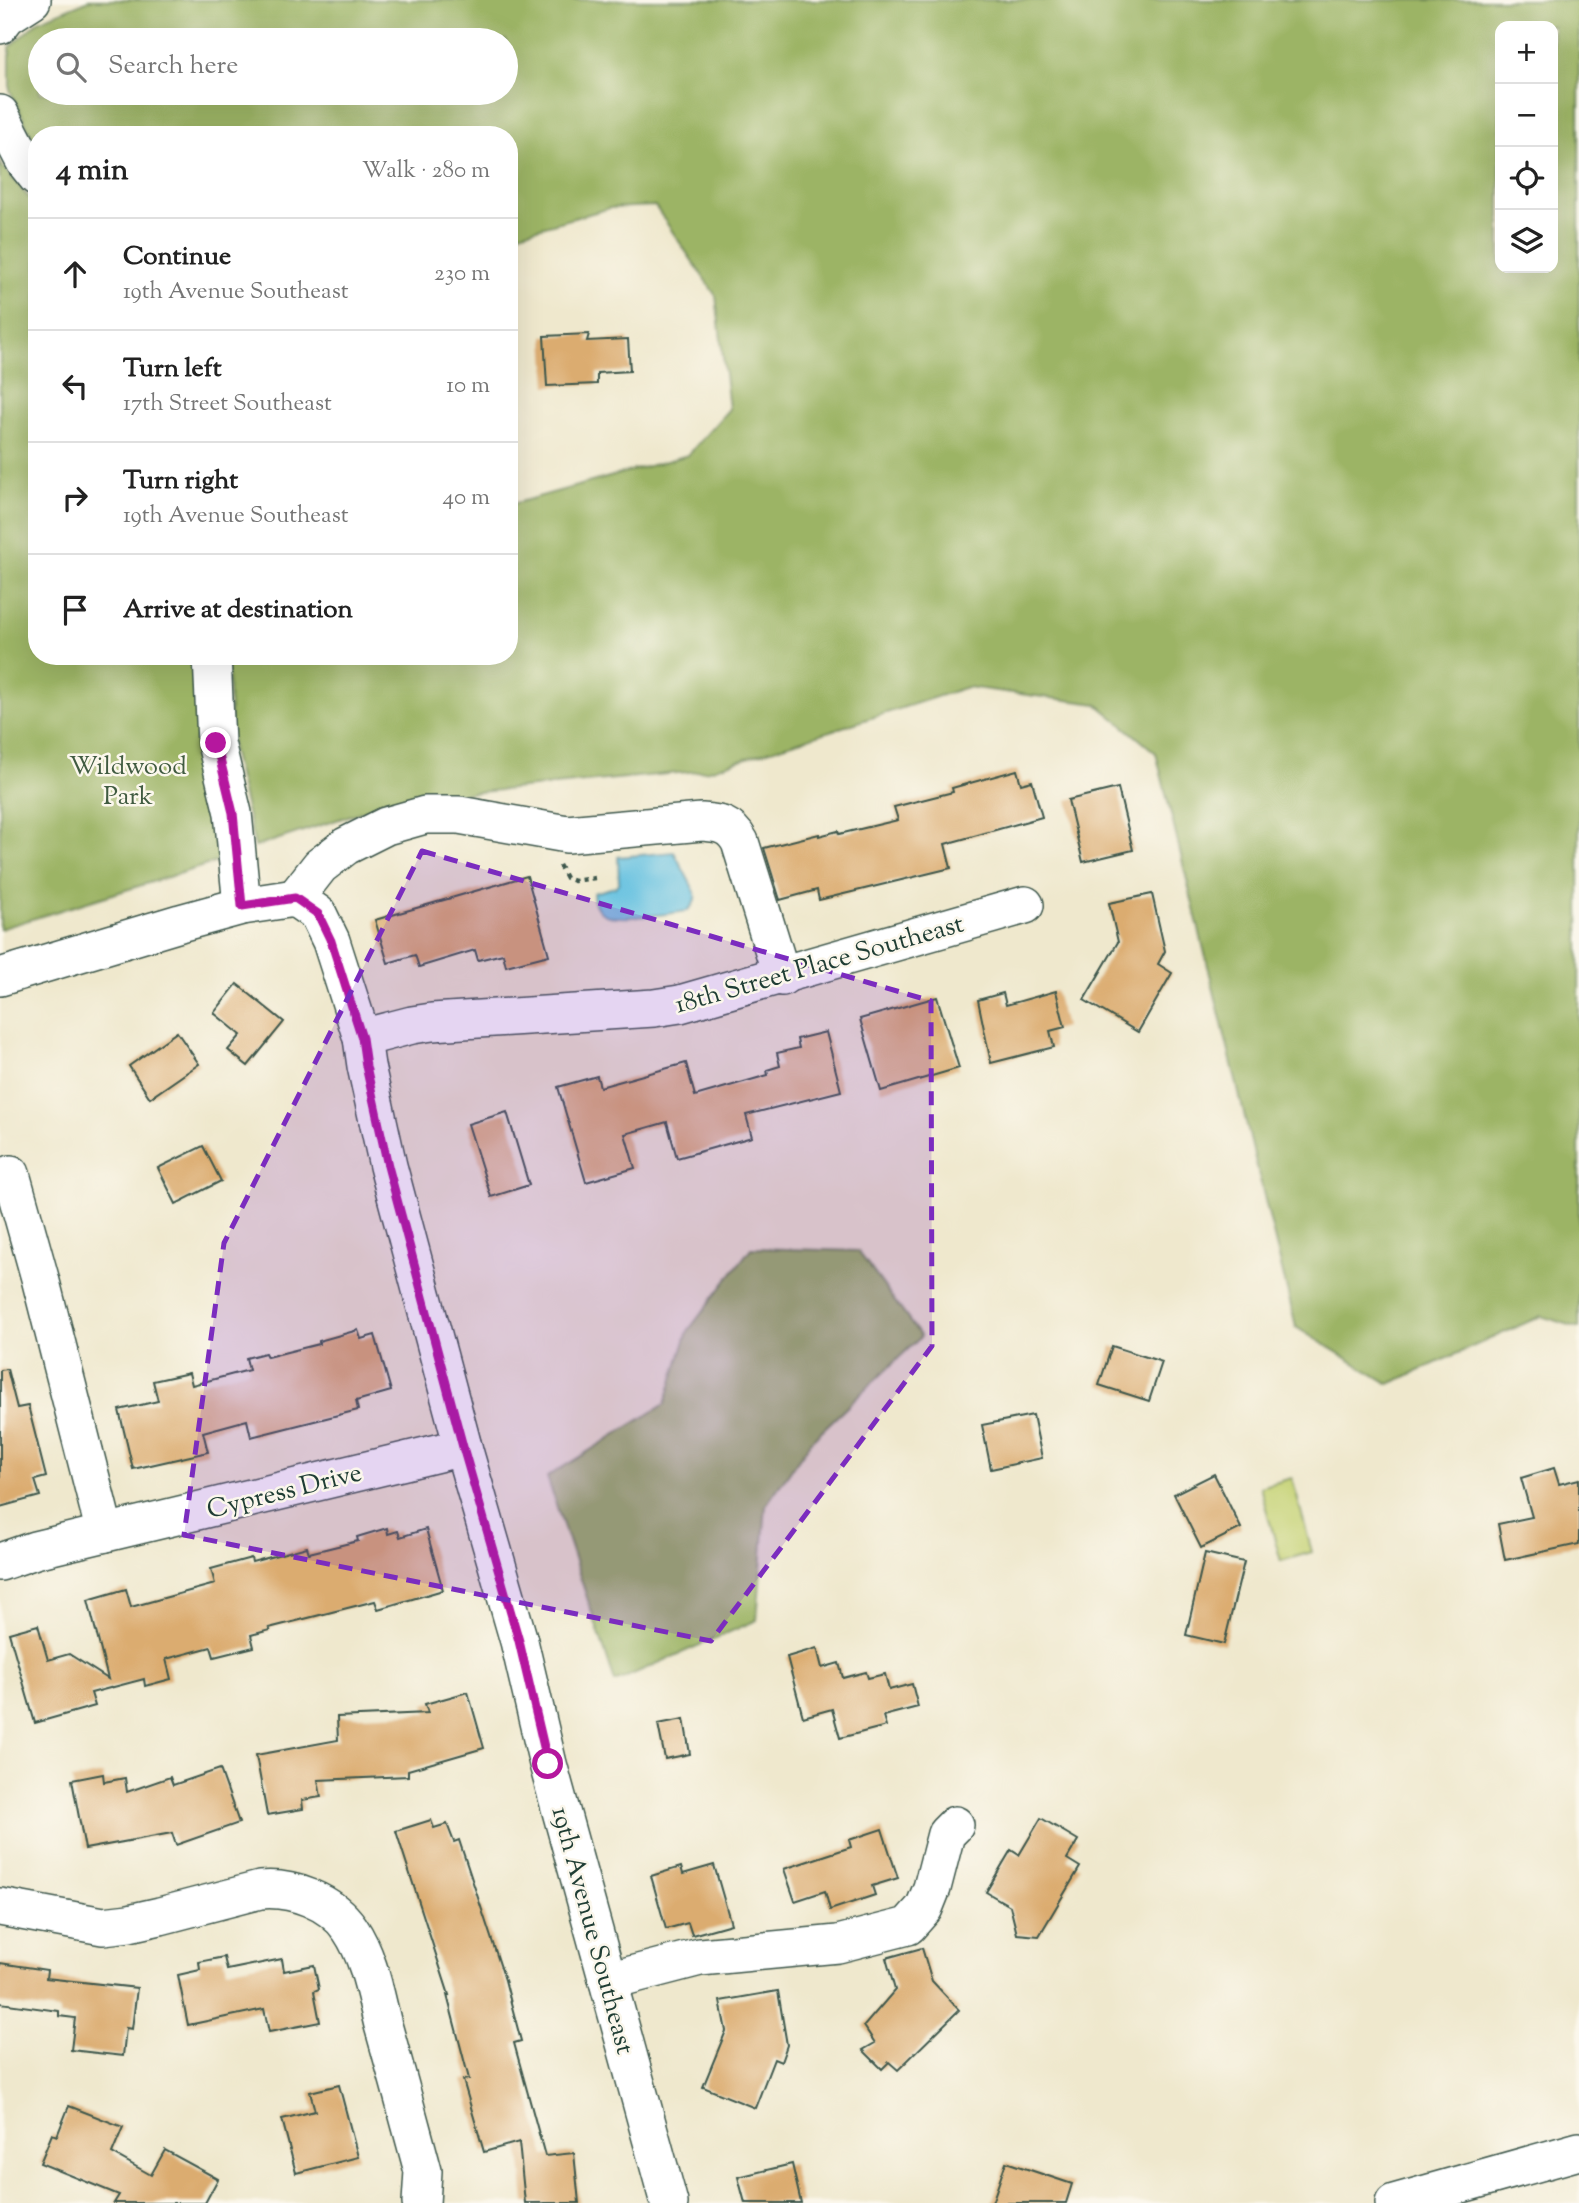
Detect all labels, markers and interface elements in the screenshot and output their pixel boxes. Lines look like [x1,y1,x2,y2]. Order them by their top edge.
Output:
map controls [1495,21,1558,273]
button: + [1495,21,1558,84]
search box [28,28,518,105]
icon: search [52,48,90,86]
text: Search here [108,48,238,85]
button: − [1495,84,1558,147]
button: locate [1495,147,1558,210]
text: 4 min [56,150,129,193]
text: Walk · 280 m [362,155,490,188]
button: layers [1495,210,1558,273]
text: Continue [123,239,231,276]
icon: ahead [56,255,94,293]
text: 230 m [434,258,490,291]
text: 19th Avenue Southeast [123,276,349,309]
text: Turn left [123,351,222,388]
icon: left [56,367,94,405]
text: 10 m [446,370,490,403]
text: 17th Street Southeast [123,388,332,421]
text: Turn right [123,463,238,500]
icon: right [56,479,94,517]
text: 40 m [443,482,490,515]
text: 19th Avenue Southeast [123,500,349,533]
icon: arrive [56,591,94,629]
text: Arrive at destination [123,592,353,629]
route end [200,727,231,758]
park label: Wildwood Park [69,749,187,816]
street label: 18th Street Place Southeast [671,906,969,1024]
street label: Cypress Drive [203,1455,366,1530]
route start [532,1748,563,1779]
street label: 19th Avenue Southeast [541,1803,642,2059]

